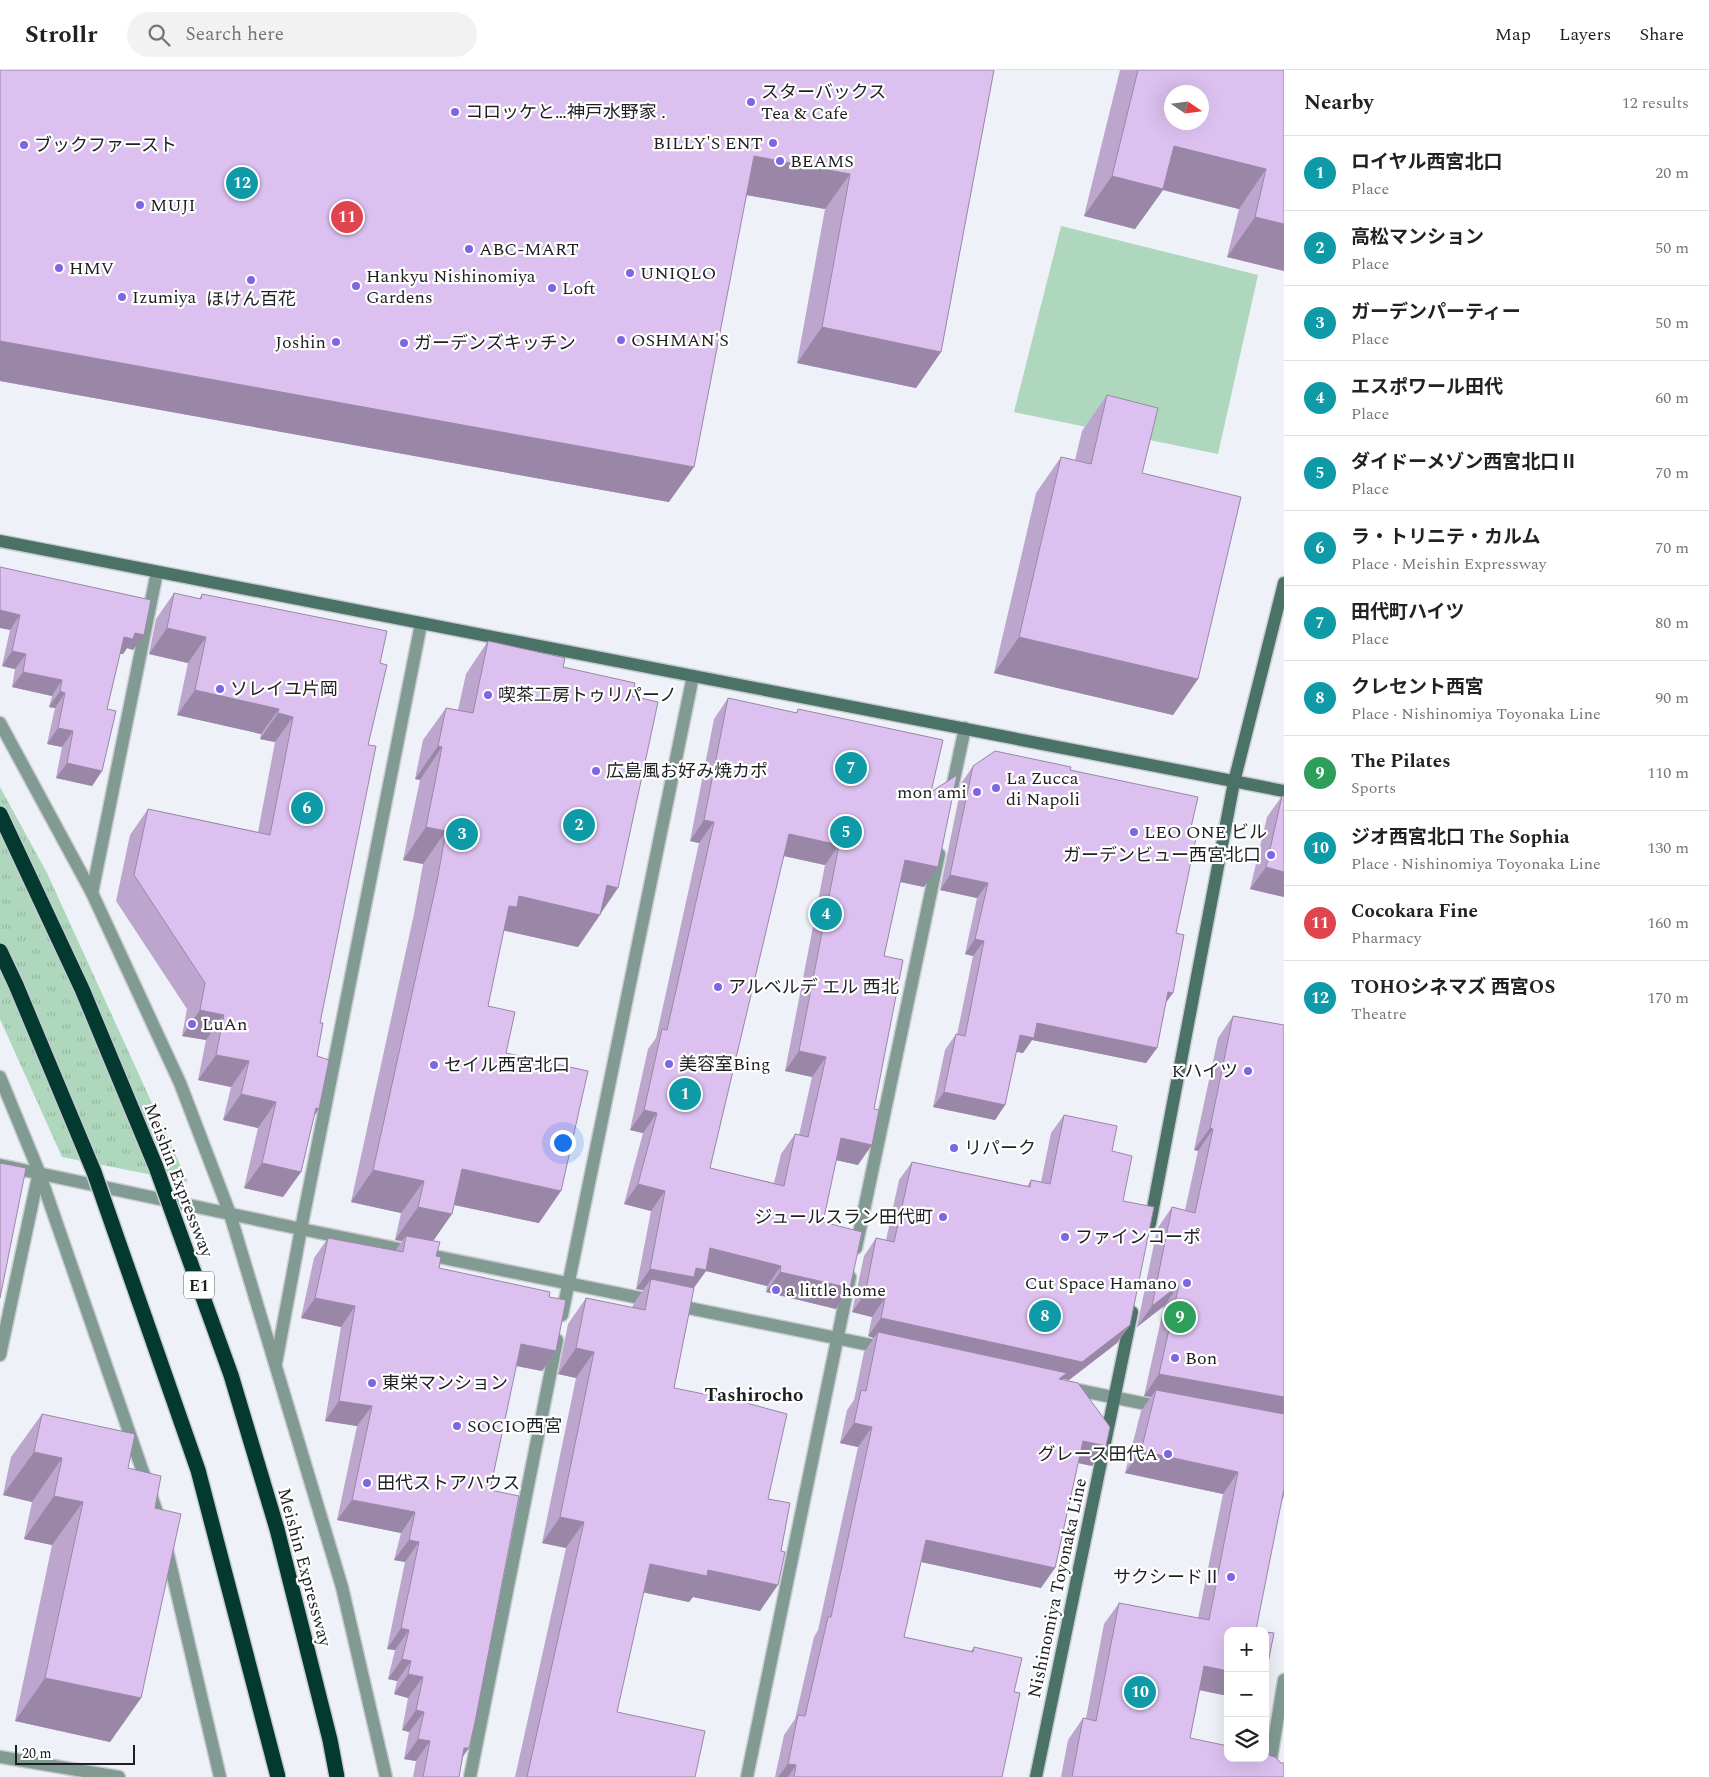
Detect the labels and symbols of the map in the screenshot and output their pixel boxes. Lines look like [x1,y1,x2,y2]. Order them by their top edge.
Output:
place label: スターバックス Tea & Cafe [761,79,886,127]
north arrow [1164,85,1209,130]
marker: スターバックス Tea & Cafe [745,96,757,108]
place label: コロッケと…神戸水野家 . [465,99,666,126]
marker: コロッケと…神戸水野家 . [449,106,461,118]
place label: BILLY'S ENT [653,130,763,157]
place label: ブックファースト [34,132,177,159]
marker: BILLY'S ENT [767,137,779,149]
marker: ブックファースト [18,139,30,151]
place label: BEAMS [790,148,854,175]
marker: BEAMS [774,155,786,167]
pin: 12 [226,164,258,202]
place label: MUJI [150,192,196,219]
pin: 11 [331,198,363,236]
marker: MUJI [134,199,146,211]
place label: ABC-MART [479,236,579,263]
marker: ABC-MART [463,243,475,255]
place label: HMV [69,255,114,282]
place label: UNIQLO [640,260,716,287]
marker: HMV [53,262,65,274]
place label: Hankyu Nishinomiya Gardens [366,263,536,311]
marker: UNIQLO [624,267,636,279]
marker: ほけん百花 [245,274,257,286]
place label: Loft [562,275,596,302]
marker: Hankyu Nishinomiya Gardens [350,280,362,292]
marker: Loft [546,282,558,294]
place label: Izumiya [132,284,196,311]
place label: ほけん百花 [206,286,296,313]
marker: Izumiya [116,291,128,303]
place label: OSHMAN'S [631,327,729,354]
place label: Joshin [275,329,326,356]
place label: ガーデンズキッチン [414,330,576,357]
marker: OSHMAN'S [615,334,627,346]
marker: Joshin [330,336,342,348]
marker: ガーデンズキッチン [398,337,410,349]
place label: ソレイユ片岡 [230,676,338,703]
place label: 喫茶工房トゥリパーノ [498,682,677,709]
marker: ソレイユ片岡 [214,683,226,695]
marker: 喫茶工房トゥリパーノ [482,689,494,701]
pin: 7 [835,749,867,787]
place label: 広島風お好み焼カポ [606,758,768,785]
marker: 広島風お好み焼カポ [590,765,602,777]
place label: La Zucca di Napoli [1006,765,1080,813]
place label: mon ami [897,779,967,806]
marker: La Zucca di Napoli [990,782,1002,794]
marker: mon ami [971,786,983,798]
pin: 6 [291,789,323,827]
pin: 2 [563,806,595,844]
pin: 5 [830,813,862,851]
pin: 3 [446,815,478,853]
place label: LEO ONE ビル [1144,819,1267,846]
marker: LEO ONE ビル [1128,826,1140,838]
place label: ガーデンビュー西宮北口 [1063,842,1261,869]
marker: ガーデンビュー西宮北口 [1265,849,1277,861]
pin: 4 [810,895,842,933]
place label: アルベルデ エル 西北 [728,974,899,1001]
marker: アルベルデ エル 西北 [712,981,724,993]
place label: LuAn [202,1011,247,1038]
marker: LuAn [186,1018,198,1030]
place label: 美容室Bing [679,1051,771,1078]
place label: セイル西宮北口 [444,1052,570,1079]
marker: 美容室Bing [663,1058,675,1070]
place label: Kハイツ [1171,1058,1238,1085]
marker: セイル西宮北口 [428,1059,440,1071]
marker: Kハイツ [1242,1065,1254,1077]
pin: 1 [669,1075,701,1113]
street label: Meishin Expressway [137,1099,221,1263]
your location [550,1130,576,1156]
place label: リパーク [964,1135,1036,1162]
marker: リパーク [948,1142,960,1154]
place label: ジュールスラン田代町 [754,1204,933,1231]
marker: ジュールスラン田代町 [937,1211,949,1223]
place label: ファインコーポ [1075,1224,1201,1251]
marker: ファインコーポ [1059,1231,1071,1243]
place label: Cut Space Hamano [1025,1270,1177,1297]
road number: E1 [184,1272,214,1298]
place label: a little home [786,1277,886,1304]
marker: Cut Space Hamano [1181,1277,1193,1289]
marker: a little home [770,1284,782,1296]
pin: 8 [1029,1297,1061,1335]
pin: 9 [1164,1298,1196,1336]
place label: Bon [1185,1345,1217,1372]
marker: Bon [1169,1352,1181,1364]
place label: 東栄マンション [382,1370,508,1397]
marker: 東栄マンション [366,1377,378,1389]
district label: Tashirocho [705,1381,803,1410]
place label: SOCIO西宮 [467,1413,562,1440]
marker: SOCIO西宮 [451,1420,463,1432]
place label: グレース田代A [1037,1441,1158,1468]
marker: グレース田代A [1162,1448,1174,1460]
place label: 田代ストアハウス [377,1470,520,1497]
street label: Nishinomiya Toyonaka Line [1021,1475,1094,1701]
marker: 田代ストアハウス [361,1477,373,1489]
street label: Meishin Expressway [270,1485,339,1651]
place label: サクシードⅡ [1113,1564,1221,1591]
marker: サクシードⅡ [1225,1571,1237,1583]
pin: 10 [1124,1673,1156,1711]
scale bar [15,1742,135,1765]

